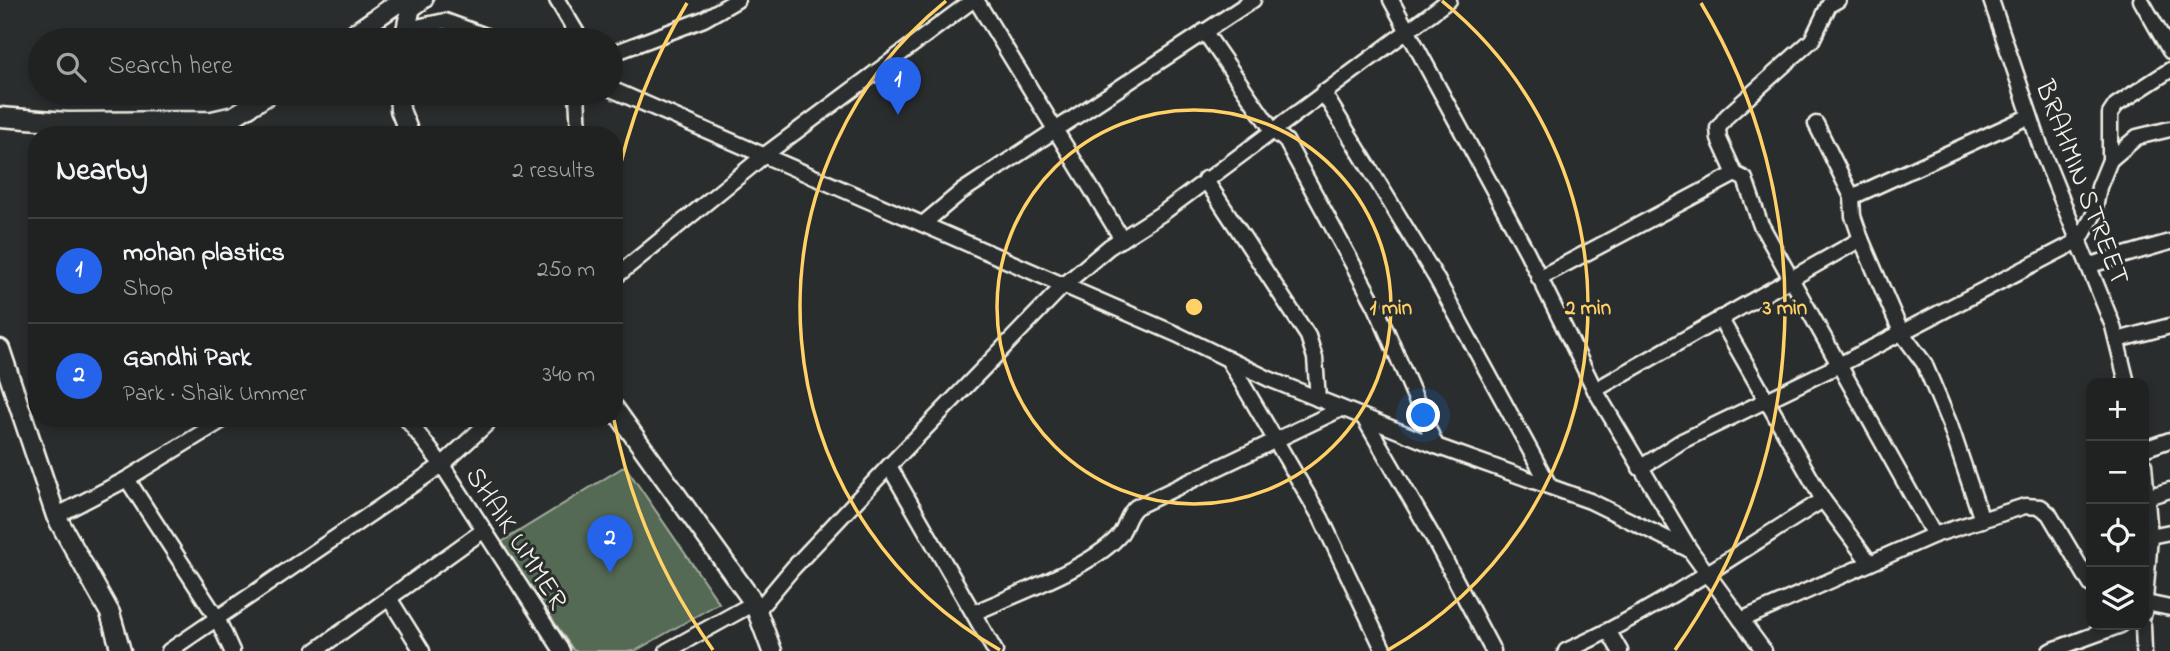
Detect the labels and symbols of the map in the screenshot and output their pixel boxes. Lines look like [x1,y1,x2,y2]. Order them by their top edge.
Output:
pin: 1 [875,57,921,115]
street label: BRAHMIN STREET [2022,74,2139,292]
text: 1 min [1370,294,1412,324]
text: 2 min [1564,294,1611,324]
text: 3 min [1762,294,1807,324]
centre of rings [1182,295,1206,319]
your location [1406,398,1440,432]
street label: SHAIK UMMER [454,459,577,619]
pin: 2 [587,515,633,573]

